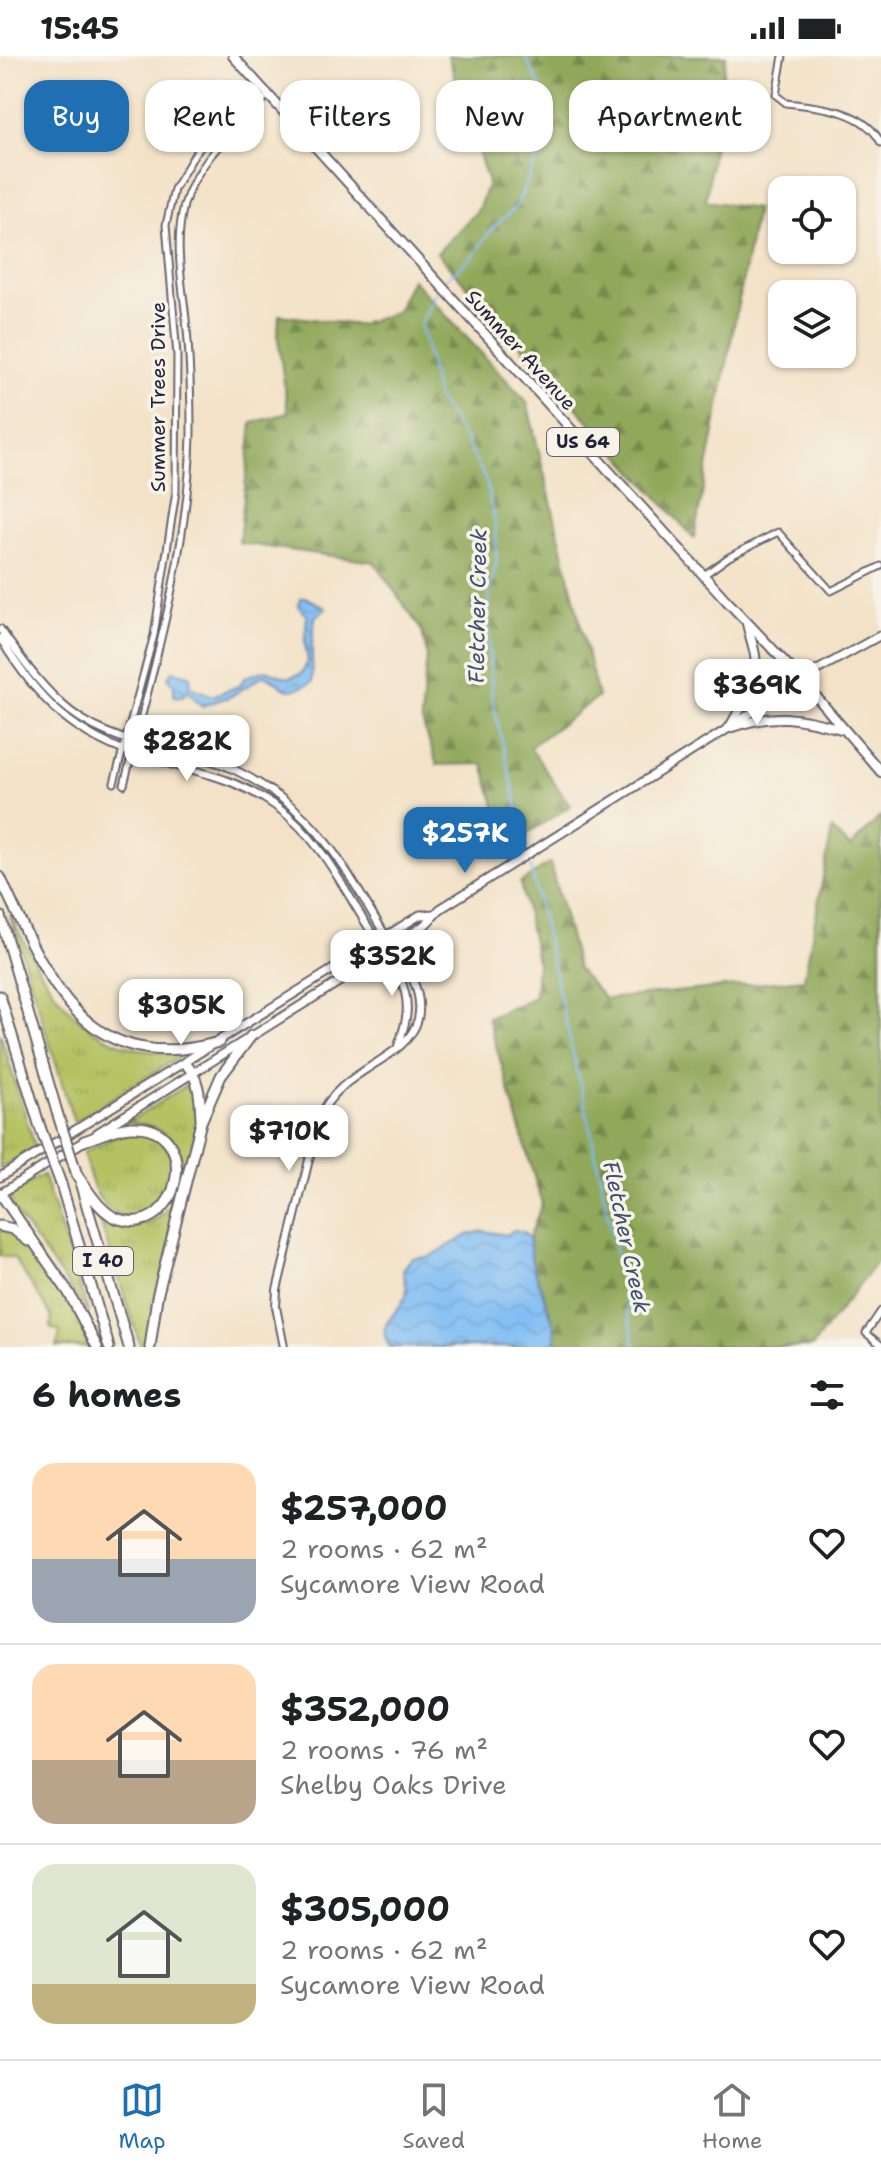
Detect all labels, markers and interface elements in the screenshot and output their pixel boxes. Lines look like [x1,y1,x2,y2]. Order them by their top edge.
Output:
text: 15:45 [40,8,119,49]
chip: Buy [24,80,129,152]
chip: Rent [145,80,264,152]
chip: Filters [280,80,420,152]
chip: New [436,80,553,152]
chip: Apartment [569,80,771,152]
map controls [768,176,856,368]
button: locate [768,176,856,264]
button: layers [768,280,856,368]
street label: Summer Avenue [460,284,582,416]
street label: Summer Trees Drive [145,302,171,492]
road number: US 64 [547,428,619,456]
water label: Fletcher Creek [462,528,493,684]
pin: $369K [701,659,813,727]
text: $369K [712,667,802,702]
pin: $282K [131,715,243,783]
text: $282K [143,723,231,758]
pin: $257K [409,807,521,875]
text: $257K [421,815,509,850]
pin: $352K [336,930,448,998]
text: $352K [348,938,436,973]
pin: $305K [125,979,237,1047]
text: $305K [137,987,225,1022]
pin: $710K [233,1105,345,1173]
text: $710K [248,1113,330,1148]
water label: Fletcher Creek [596,1158,657,1316]
road number: I 40 [73,1247,133,1275]
text: 6 homes [32,1372,181,1418]
icon: filters [805,1373,849,1417]
text: $257,000 [280,1485,448,1531]
icon: home [96,1495,192,1591]
icon: heart [805,1521,849,1565]
text: 2 rooms · 62 m² [280,1531,488,1566]
text: Sycamore View Road [280,1566,545,1601]
text: $352,000 [280,1686,450,1732]
icon: home [96,1696,192,1792]
icon: heart [805,1722,849,1766]
text: 2 rooms · 76 m² [280,1732,488,1767]
text: Shelby Oaks Drive [280,1767,507,1802]
text: $305,000 [280,1886,450,1932]
icon: home [96,1896,192,1992]
icon: heart [805,1922,849,1966]
text: 2 rooms · 62 m² [280,1932,488,1967]
text: Sycamore View Road [280,1967,545,2002]
tab: Map [118,2078,166,2155]
tab: Saved [403,2078,465,2155]
tab: Home [702,2078,763,2155]

